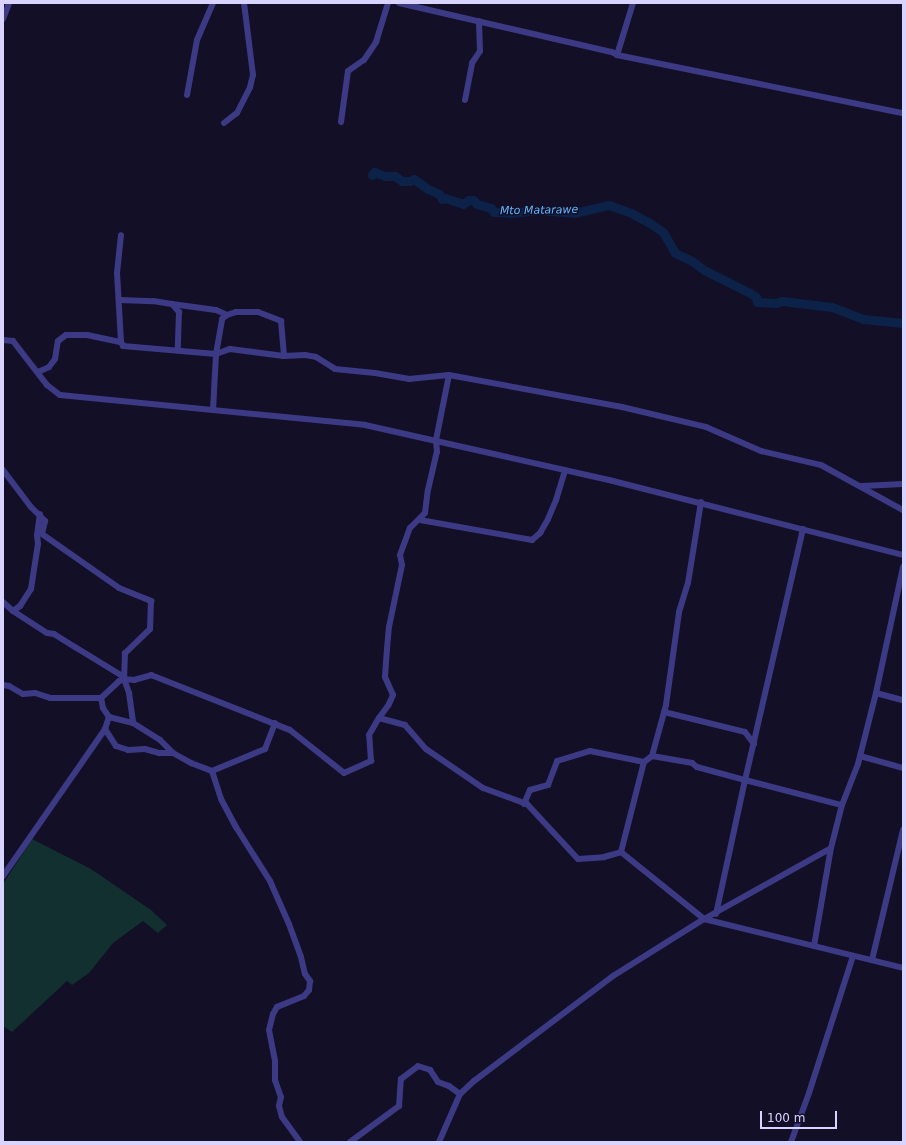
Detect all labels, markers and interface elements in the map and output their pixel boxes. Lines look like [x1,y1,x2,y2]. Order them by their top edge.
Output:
water label: Mto Matarawe [500,204,578,218]
scale bar [762,1103,839,1129]
text: 100 m [767,1111,805,1125]

